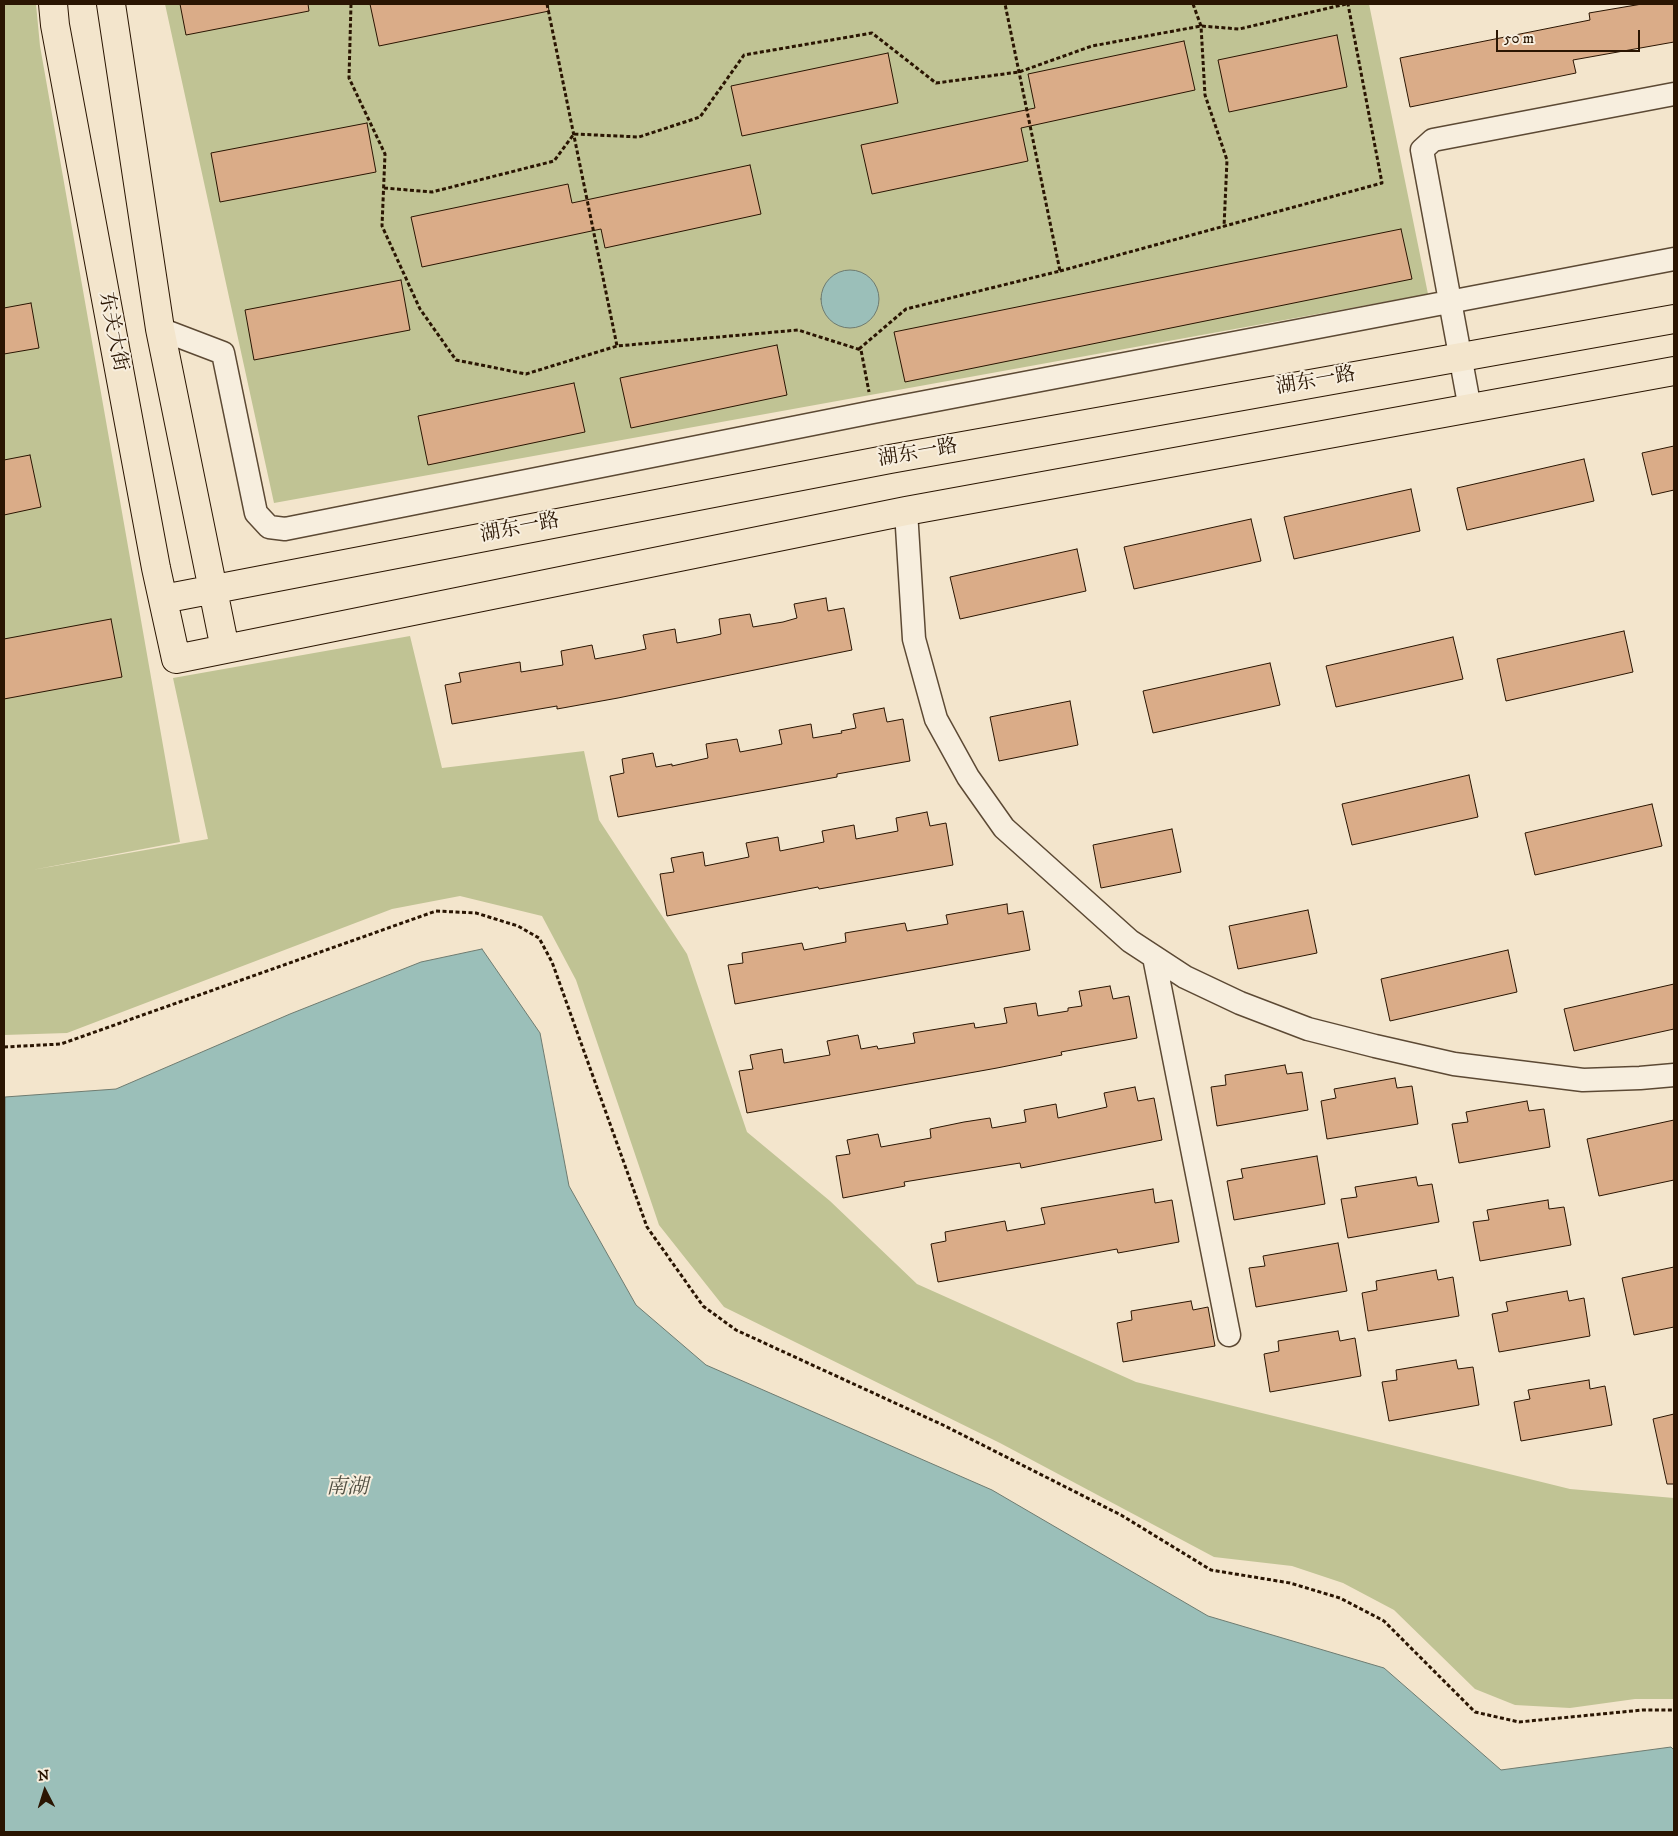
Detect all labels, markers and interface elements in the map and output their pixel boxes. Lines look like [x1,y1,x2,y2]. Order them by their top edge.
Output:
scale bar [1498,20,1642,52]
text: 50 m [1504,29,1534,48]
street label: 东关大街 [93,290,131,374]
street label: 湖东一路 [1275,363,1357,401]
street label: 湖东一路 [877,435,959,473]
street label: 湖东一路 [478,510,562,548]
water label: 南湖 [326,1476,368,1502]
north arrow [20,1766,70,1816]
text: N [37,1767,50,1786]

